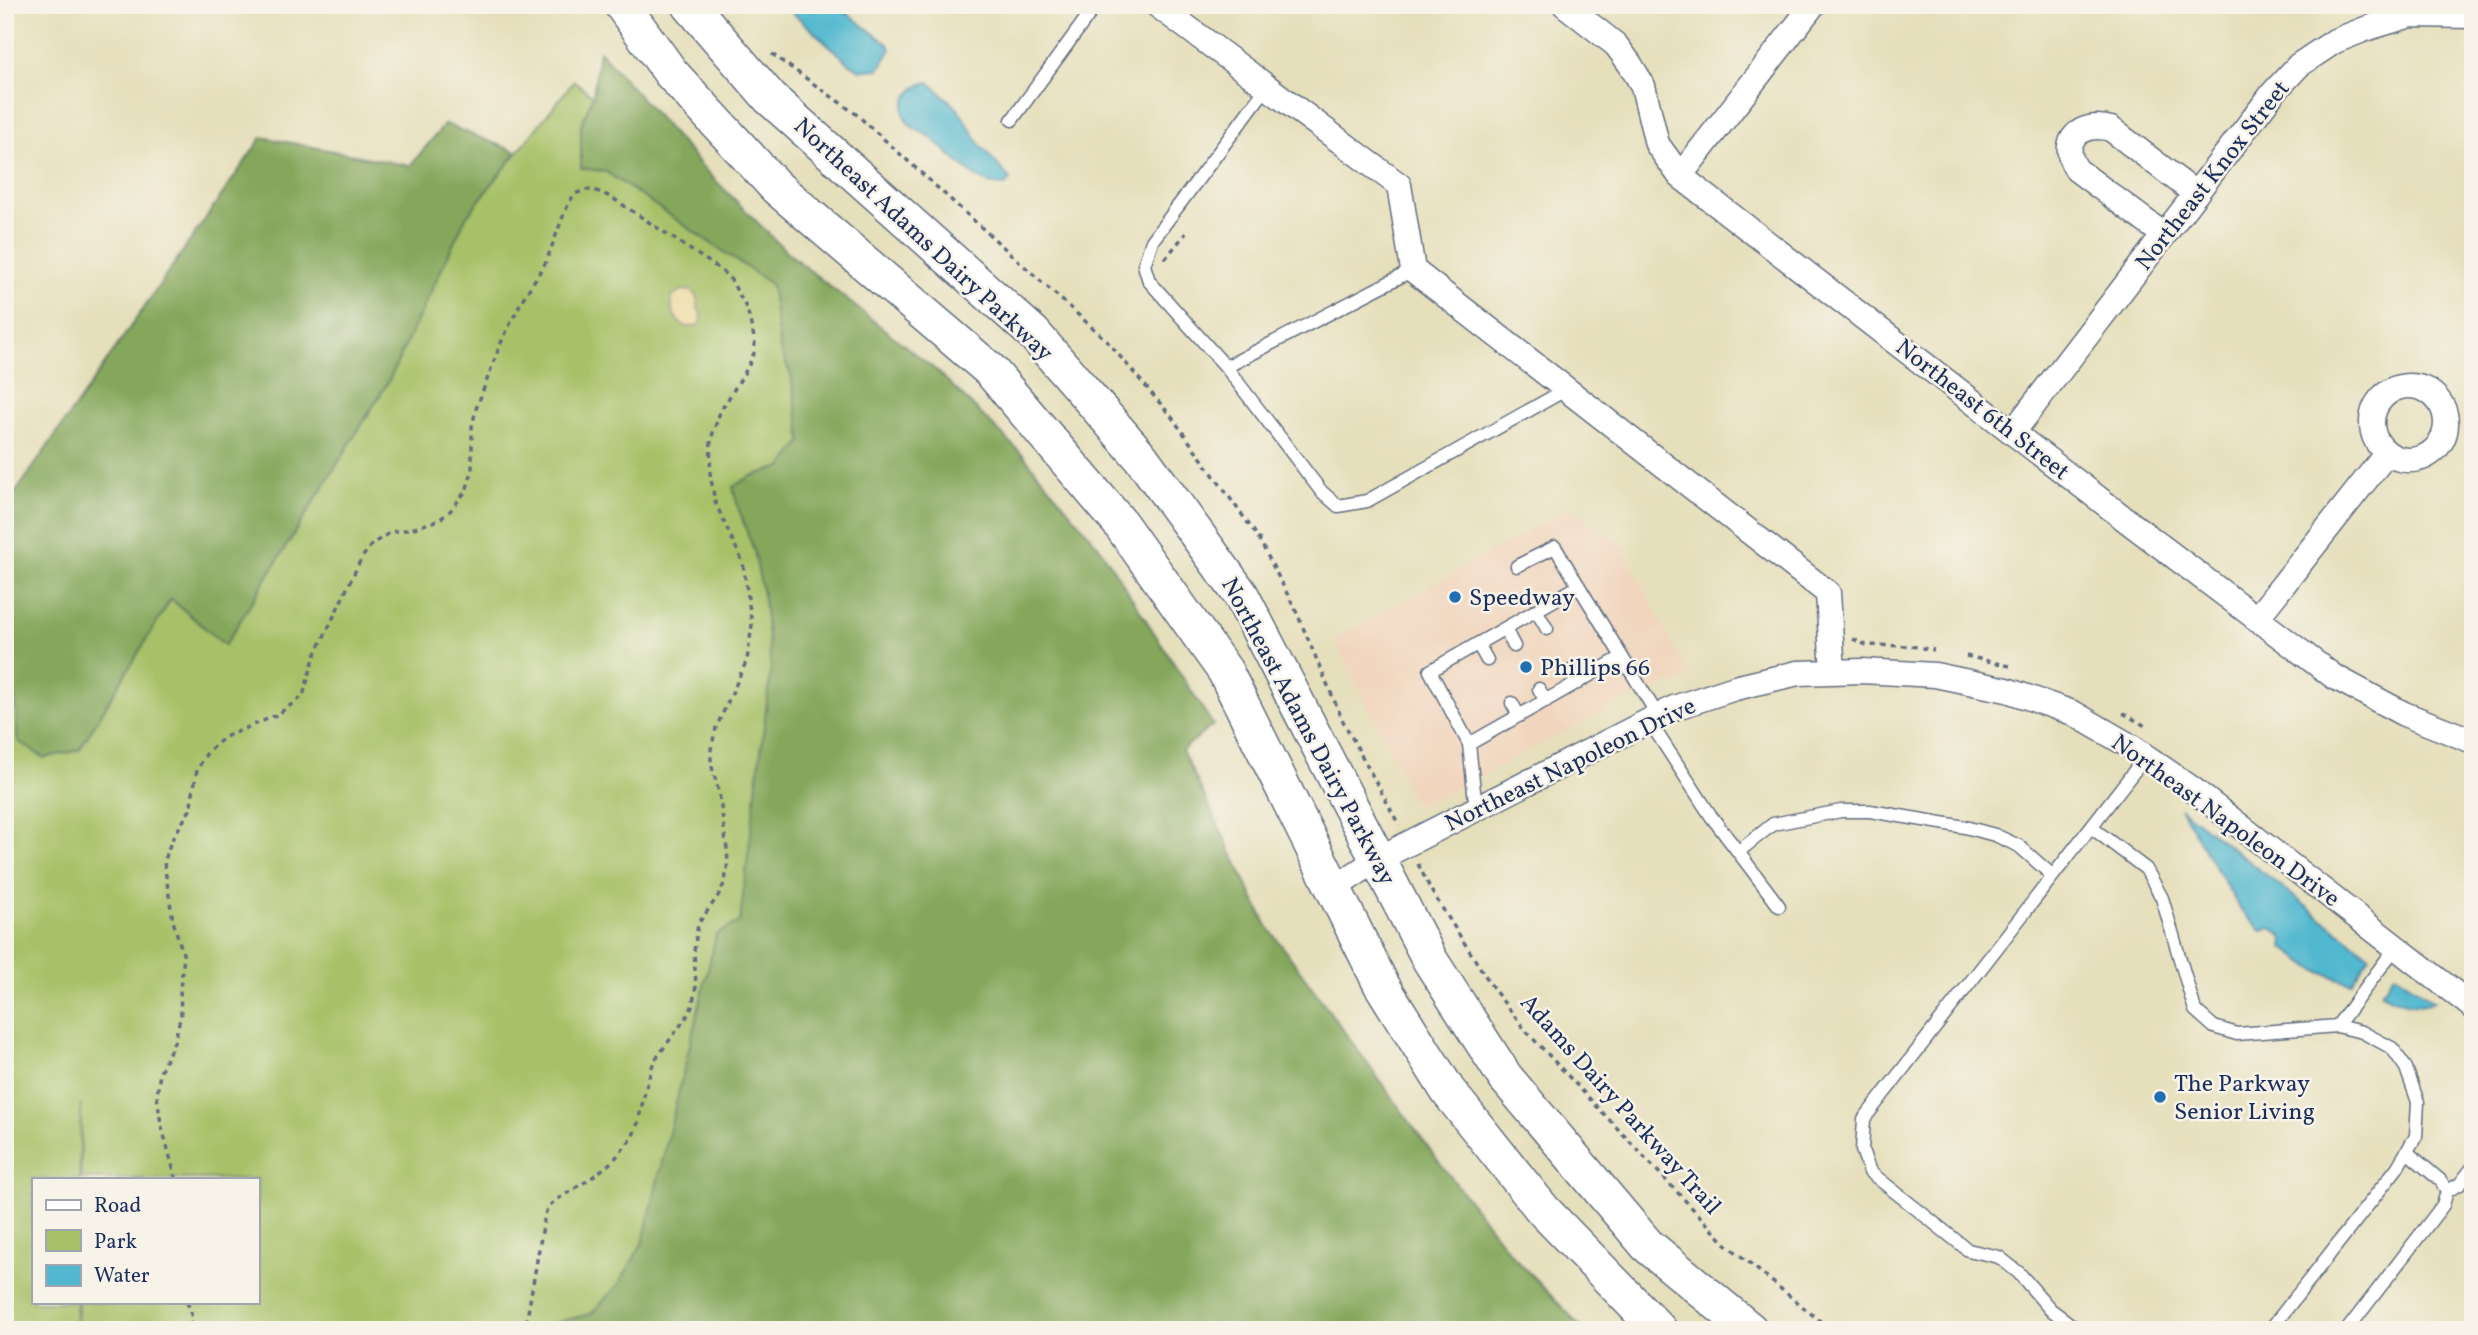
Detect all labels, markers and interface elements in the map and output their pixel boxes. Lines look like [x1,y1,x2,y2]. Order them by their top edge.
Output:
street label: Northeast Knox Street [2128,74,2299,279]
street label: Northeast Adams Dairy Parkway [785,111,1060,370]
street label: Northeast 6th Street [1887,332,2076,489]
street label: Northeast Adams Dairy Parkway [1211,572,1403,892]
place label: Speedway [1469,582,1575,616]
marker: Speedway [1447,589,1463,605]
place label: Phillips 66 [1540,652,1650,686]
marker: Phillips 66 [1518,659,1534,675]
street label: Northeast Napoleon Drive [1440,690,1702,841]
street label: Northeast Napoleon Drive [2103,727,2346,916]
street label: Adams Dairy Parkway Trail [1511,987,1728,1223]
place label: The Parkway Senior Living [2174,1068,2315,1130]
marker: The Parkway Senior Living [2152,1089,2168,1105]
legend [32,1178,259,1304]
text: Road [94,1192,141,1221]
text: Park [94,1228,137,1257]
text: Water [94,1262,150,1291]

